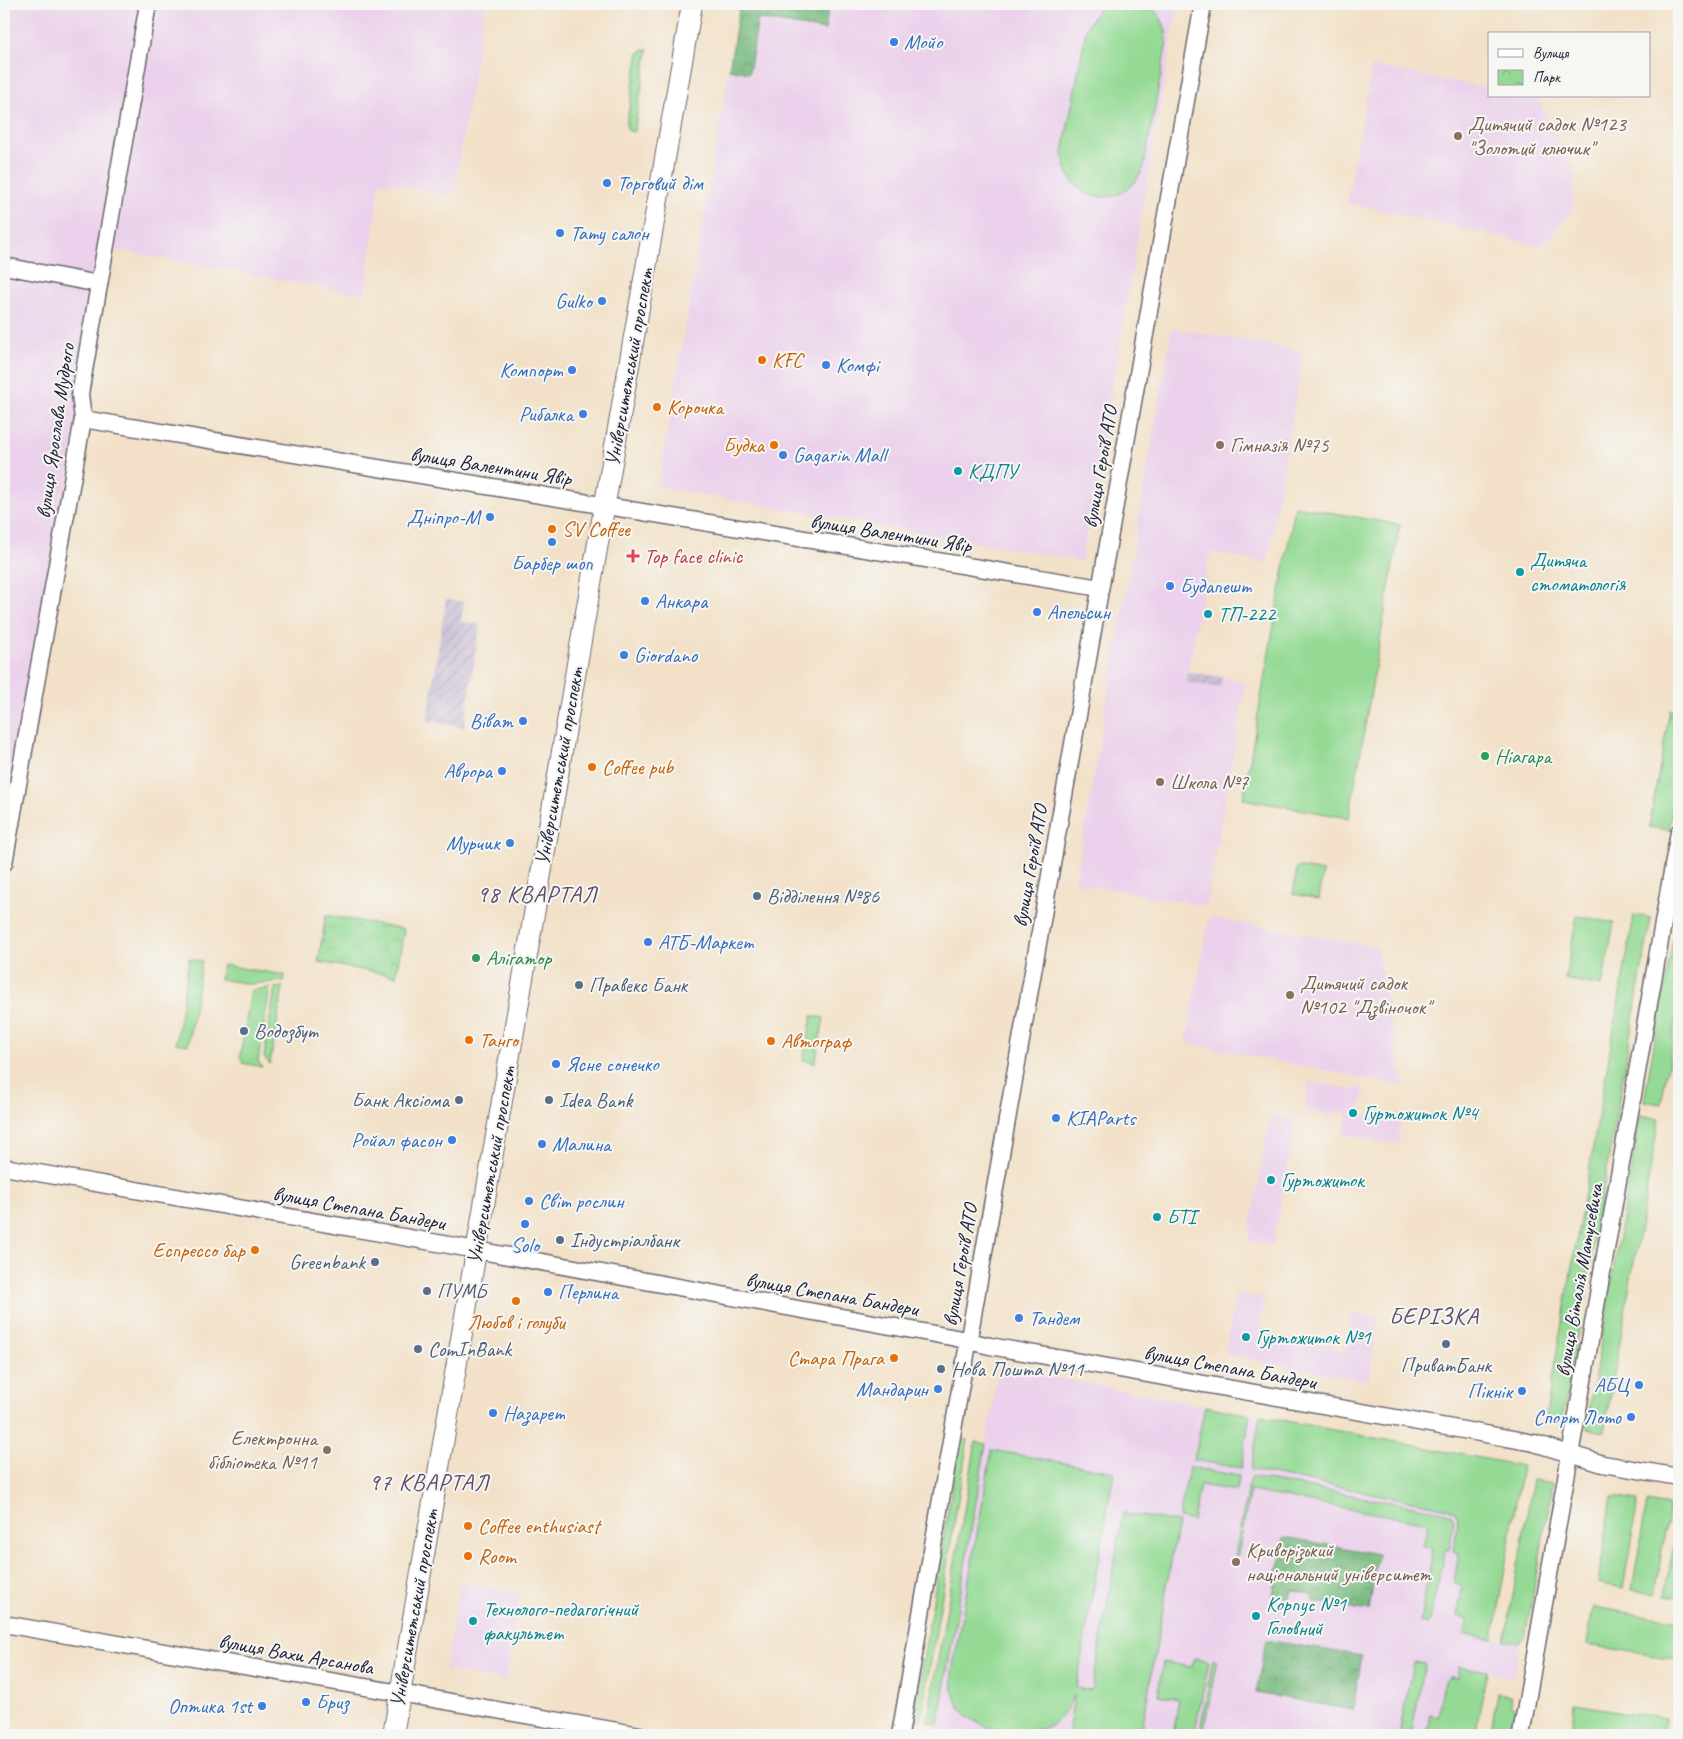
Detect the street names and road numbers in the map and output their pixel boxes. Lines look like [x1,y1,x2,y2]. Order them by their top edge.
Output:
street label: Університетський проспект [599,265,659,468]
street label: вулиця Ярослава Мудрого [30,340,80,520]
street label: вулиця Героїв АТО [1076,401,1124,530]
street label: вулиця Валентини Явір [408,440,575,492]
street label: вулиця Валентини Явір [808,507,975,559]
street label: Університетський проспект [529,664,589,867]
street label: вулиця Героїв АТО [1006,800,1054,929]
street label: Університетський проспект [461,1063,521,1266]
street label: вулиця Віталія Матусевича [1549,1179,1609,1378]
street label: вулиця Степана Бандери [271,1180,450,1236]
street label: вулиця Героїв АТО [936,1199,984,1328]
street label: вулиця Степана Бандери [744,1266,923,1322]
street label: вулиця Степана Бандери [1142,1339,1321,1395]
street label: Університетський проспект [384,1506,444,1709]
street label: вулиця Вахи Арсанова [217,1628,377,1681]

